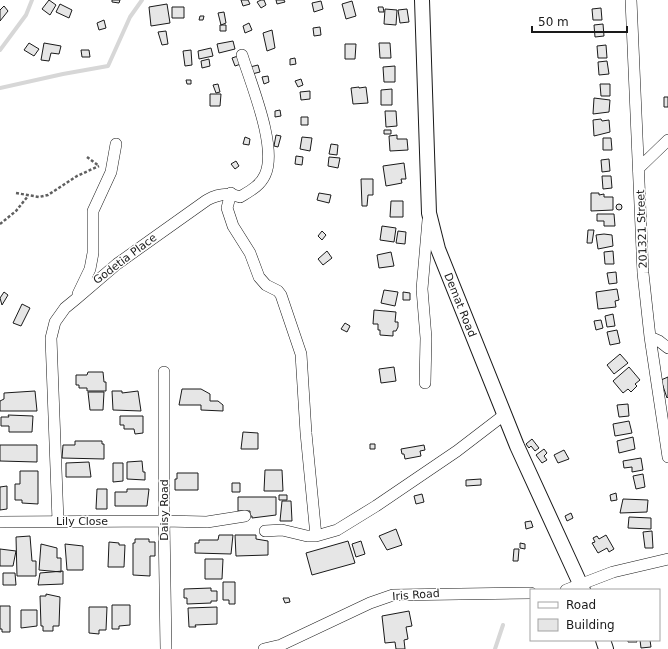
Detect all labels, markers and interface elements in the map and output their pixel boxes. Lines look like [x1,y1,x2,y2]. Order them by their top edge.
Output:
scale bar [532,8,627,34]
text: 50 m [538,15,569,29]
street label: 201321 Street [634,189,650,269]
street label: Godetia Place [91,231,159,287]
street label: Demat Road [441,271,479,339]
street label: Daisy Road [158,479,171,541]
street label: Lily Close [56,515,108,528]
street label: Iris Road [392,587,440,603]
legend [530,589,660,641]
text: Road [566,598,596,612]
text: Building [566,618,615,632]

